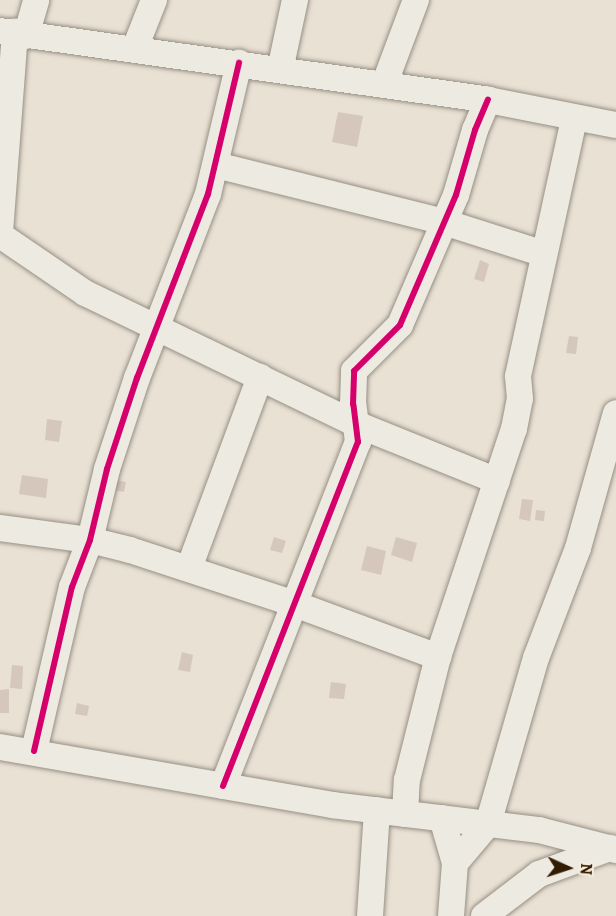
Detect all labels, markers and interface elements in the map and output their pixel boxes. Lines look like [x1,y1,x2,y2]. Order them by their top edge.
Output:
north arrow [538,838,598,898]
text: N [575,863,597,875]

